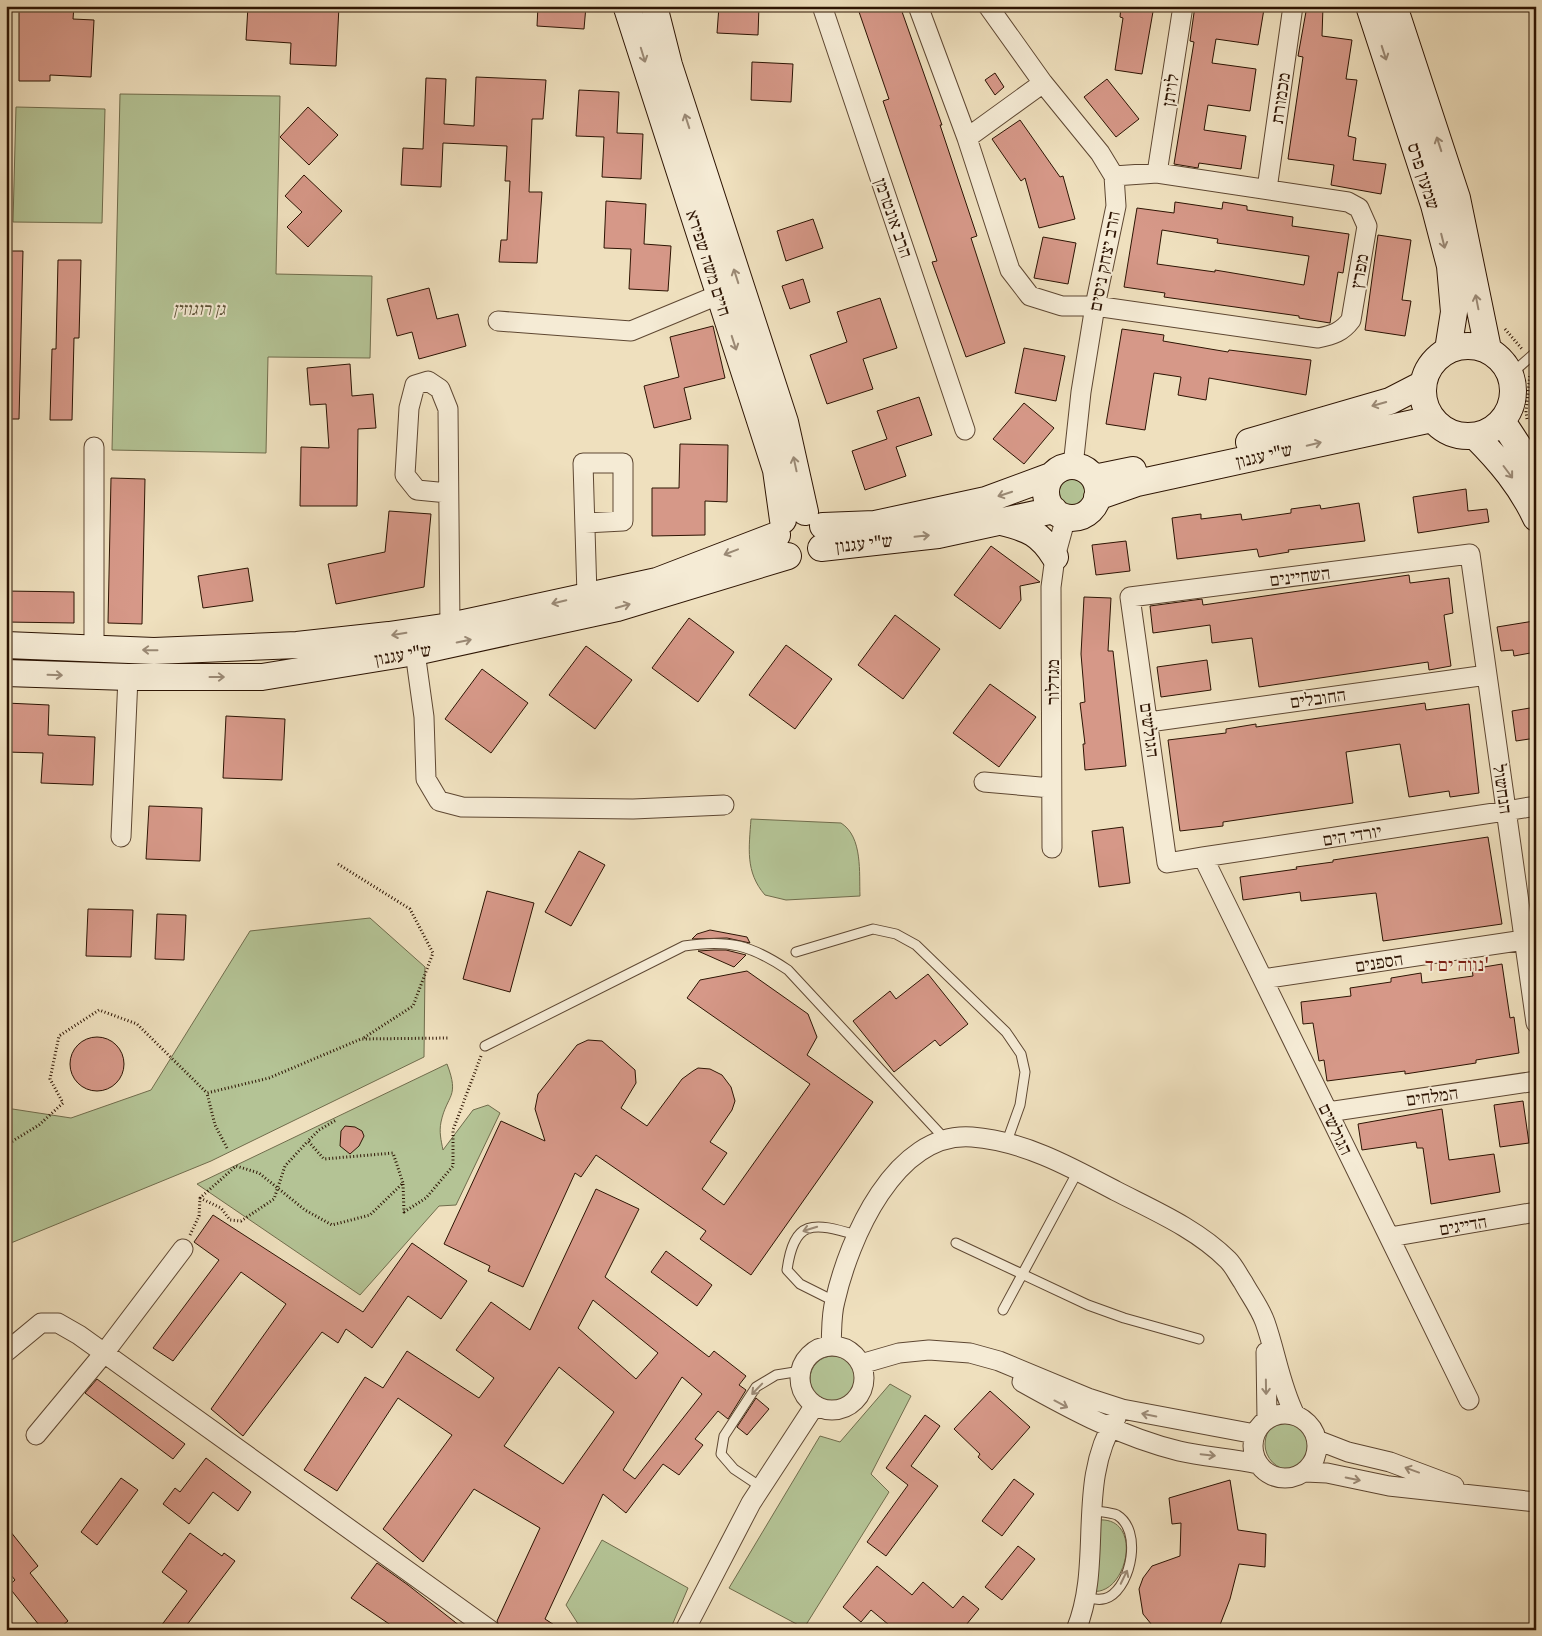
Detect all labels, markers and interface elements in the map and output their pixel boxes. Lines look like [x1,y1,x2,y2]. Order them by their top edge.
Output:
one-way arrow [1380,44,1390,60]
one-way arrow [638,46,648,62]
street label: מכמורת [1263,71,1297,125]
street label: לויתן [1154,72,1186,108]
one-way arrow [682,113,691,129]
one-way arrow [1434,137,1443,152]
street label: שמעון פרס [1400,139,1448,213]
street label: הרב אונטרמן [868,174,920,262]
street label: חיים משה שפירא [679,206,739,320]
street label: הרב יצחק ניסים [1081,209,1127,313]
one-way arrow [1439,233,1448,249]
street label: מפרץ [1343,251,1375,291]
one-way arrow [731,268,741,284]
one-way arrow [1471,294,1481,310]
park label: גן רוגוזין [173,295,226,322]
one-way arrow [730,335,740,351]
one-way arrow [1371,400,1387,410]
street label: ש"י עגנון [1233,435,1295,475]
one-way arrow [1305,439,1321,448]
one-way arrow [789,457,799,473]
one-way arrow [1503,465,1513,479]
one-way arrow [997,489,1013,499]
street label: ש"י עגנון [834,527,894,559]
one-way arrow [913,531,929,541]
one-way arrow [724,547,739,557]
street label: השחיינים [1268,559,1332,593]
one-way arrow [551,597,567,607]
one-way arrow [614,601,630,611]
one-way arrow [392,629,408,639]
street label: ש"י עגנון [372,636,434,672]
one-way arrow [456,636,472,646]
one-way arrow [142,646,158,655]
street label: מגדלור [1039,659,1066,705]
one-way arrow [46,670,63,680]
one-way arrow [209,672,225,682]
street label: החובלים [1288,681,1348,715]
street label: הגולשים [1133,701,1167,759]
street label: הנחשול [1486,762,1520,816]
street label: יורדי הים [1321,817,1384,853]
street label: הספנים [1353,945,1405,979]
district label: נווה ים ד' [1425,950,1489,978]
street label: המלחים [1404,1079,1460,1113]
street label: הגולשים [1312,1098,1360,1160]
street label: הדייגים [1437,1208,1489,1242]
one-way arrow [802,1225,818,1235]
one-way arrow [1262,1378,1271,1394]
one-way arrow [751,1383,763,1395]
one-way arrow [1053,1399,1068,1409]
one-way arrow [1142,1410,1158,1419]
one-way arrow [1200,1450,1216,1460]
one-way arrow [1404,1465,1420,1474]
one-way arrow [1345,1474,1361,1484]
one-way arrow [1119,1570,1129,1585]

